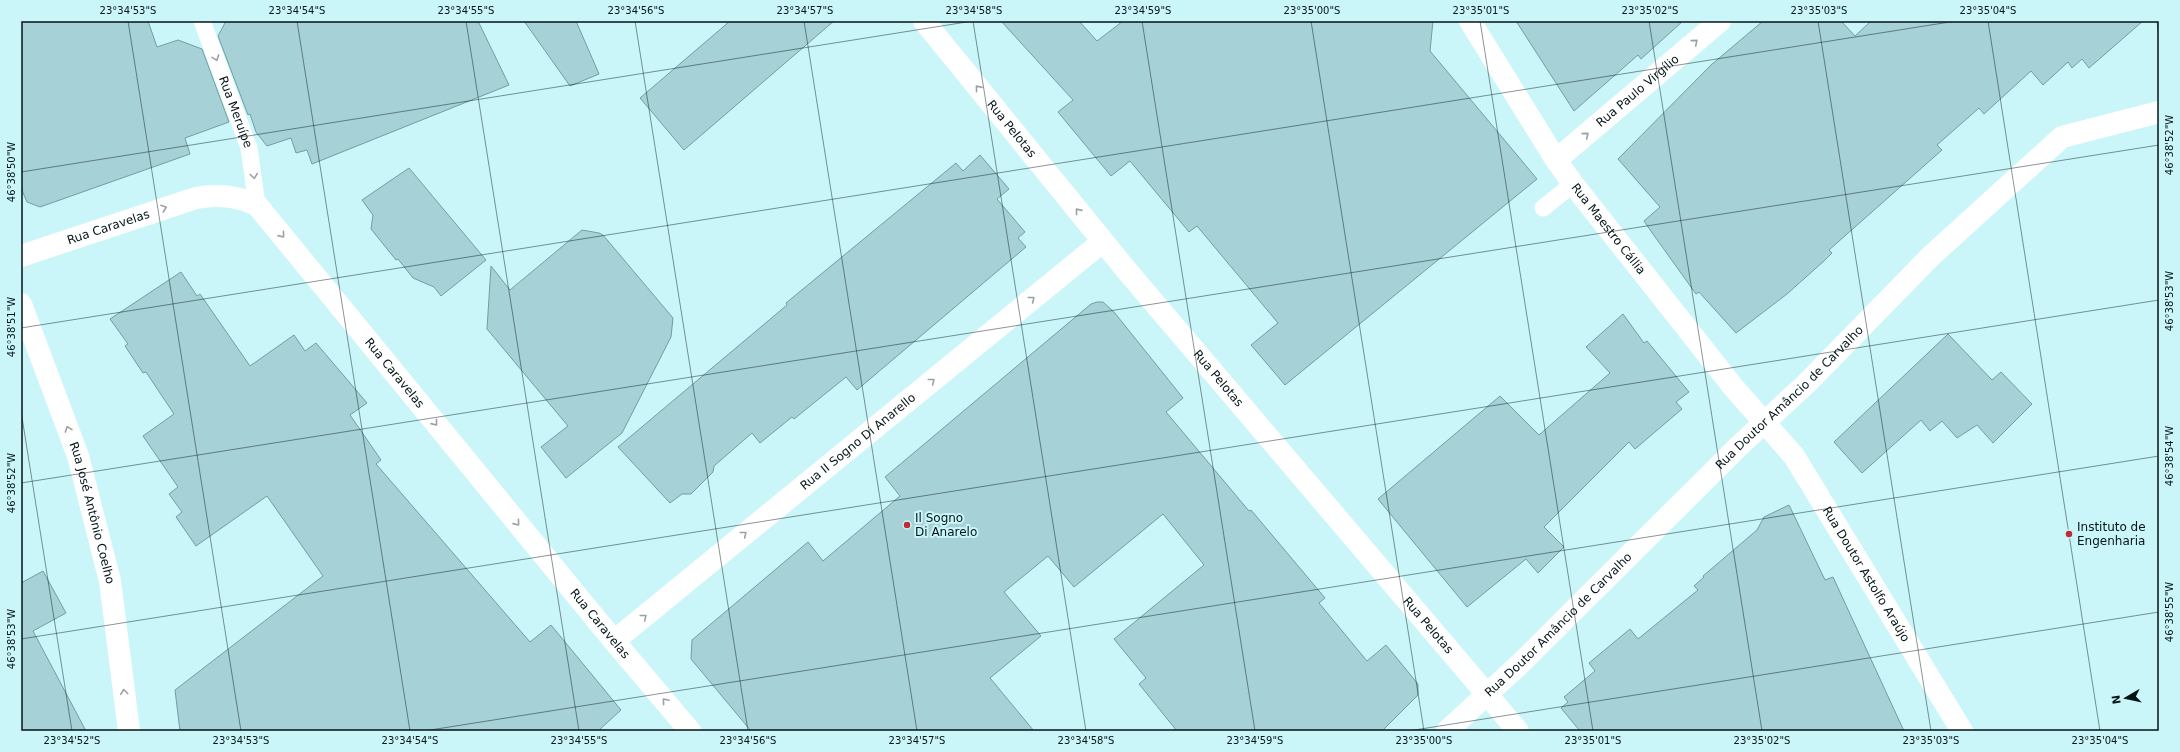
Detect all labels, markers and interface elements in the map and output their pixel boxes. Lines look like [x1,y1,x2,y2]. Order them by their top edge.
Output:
text: 23°34'53"S [100,5,156,16]
text: 23°34'54"S [269,5,325,16]
text: 23°34'55"S [438,5,494,16]
text: 23°34'56"S [608,5,664,16]
text: 23°34'57"S [777,5,833,16]
text: 23°34'58"S [946,5,1002,16]
text: 23°34'59"S [1115,5,1171,16]
text: 23°35'00"S [1284,5,1340,16]
text: 23°35'01"S [1453,5,1509,16]
text: 23°35'02"S [1622,5,1678,16]
text: 23°35'03"S [1791,5,1847,16]
text: 23°35'04"S [1960,5,2016,16]
one-way arrow [1691,39,1698,46]
street label: Rua Paulo Virgílio [1593,52,1682,130]
one-way arrow [211,54,219,61]
street label: Rua Meruípe [216,74,255,150]
one-way arrow [976,86,983,93]
street label: Rua Pelotas [984,97,1039,160]
text: 46°38'52"W [2164,115,2175,175]
one-way arrow [1581,132,1588,139]
text: 46°38'50"W [6,142,17,202]
one-way arrow [249,173,258,180]
street label: Rua Maestro Cállia [1568,181,1648,277]
one-way arrow [161,205,168,213]
street label: Rua Caravelas [65,207,151,247]
one-way arrow [1075,209,1082,216]
one-way arrow [277,230,284,238]
text: 46°38'53"W [2164,271,2175,331]
one-way arrow [1028,296,1035,303]
text: 46°38'51"W [6,297,17,357]
street label: Rua Doutor Amâncio de Carvalho [1713,323,1866,472]
street label: Rua Caravelas [362,335,427,411]
street label: Rua Pelotas [1190,347,1246,409]
one-way arrow [927,379,934,386]
street label: Rua II Sogno Di Anarello [797,390,918,493]
one-way arrow [430,418,437,425]
one-way arrow [64,426,72,433]
text: 46°38'54"W [2164,426,2175,486]
street label: Rua José Antônio Coelho [66,440,117,585]
text: 46°38'52"W [6,453,17,513]
street label: Rua Doutor Astolfo Araújo [1820,504,1913,644]
place label: Il Sogno Di Anarelo [915,511,977,539]
one-way arrow [513,519,520,526]
marker: Il Sogno Di Anarelo [902,520,912,530]
place label: Instituto de Engenharia [2077,520,2146,548]
marker: Instituto de Engenharia [2064,529,2074,539]
one-way arrow [740,532,747,539]
street label: Rua Doutor Amâncio de Carvalho [1482,550,1635,700]
text: 46°38'55"W [2164,582,2175,642]
street label: Rua Caravelas [567,586,633,661]
street label: Rua Pelotas [1400,594,1456,656]
text: 46°38'53"W [6,609,17,669]
one-way arrow [639,614,646,621]
north arrow [2106,678,2146,718]
one-way arrow [120,689,129,695]
text: N [2109,694,2124,705]
one-way arrow [662,699,669,706]
text: 23°34'52"S [44,735,100,746]
text: 23°34'53"S [213,735,269,746]
text: 23°34'54"S [382,735,438,746]
text: 23°34'55"S [551,735,607,746]
text: 23°34'56"S [720,735,776,746]
text: 23°34'57"S [889,735,945,746]
text: 23°34'58"S [1058,735,1114,746]
text: 23°34'59"S [1227,735,1283,746]
text: 23°35'00"S [1396,735,1452,746]
text: 23°35'01"S [1565,735,1621,746]
text: 23°35'02"S [1734,735,1790,746]
text: 23°35'03"S [1903,735,1959,746]
text: 23°35'04"S [2072,735,2128,746]

